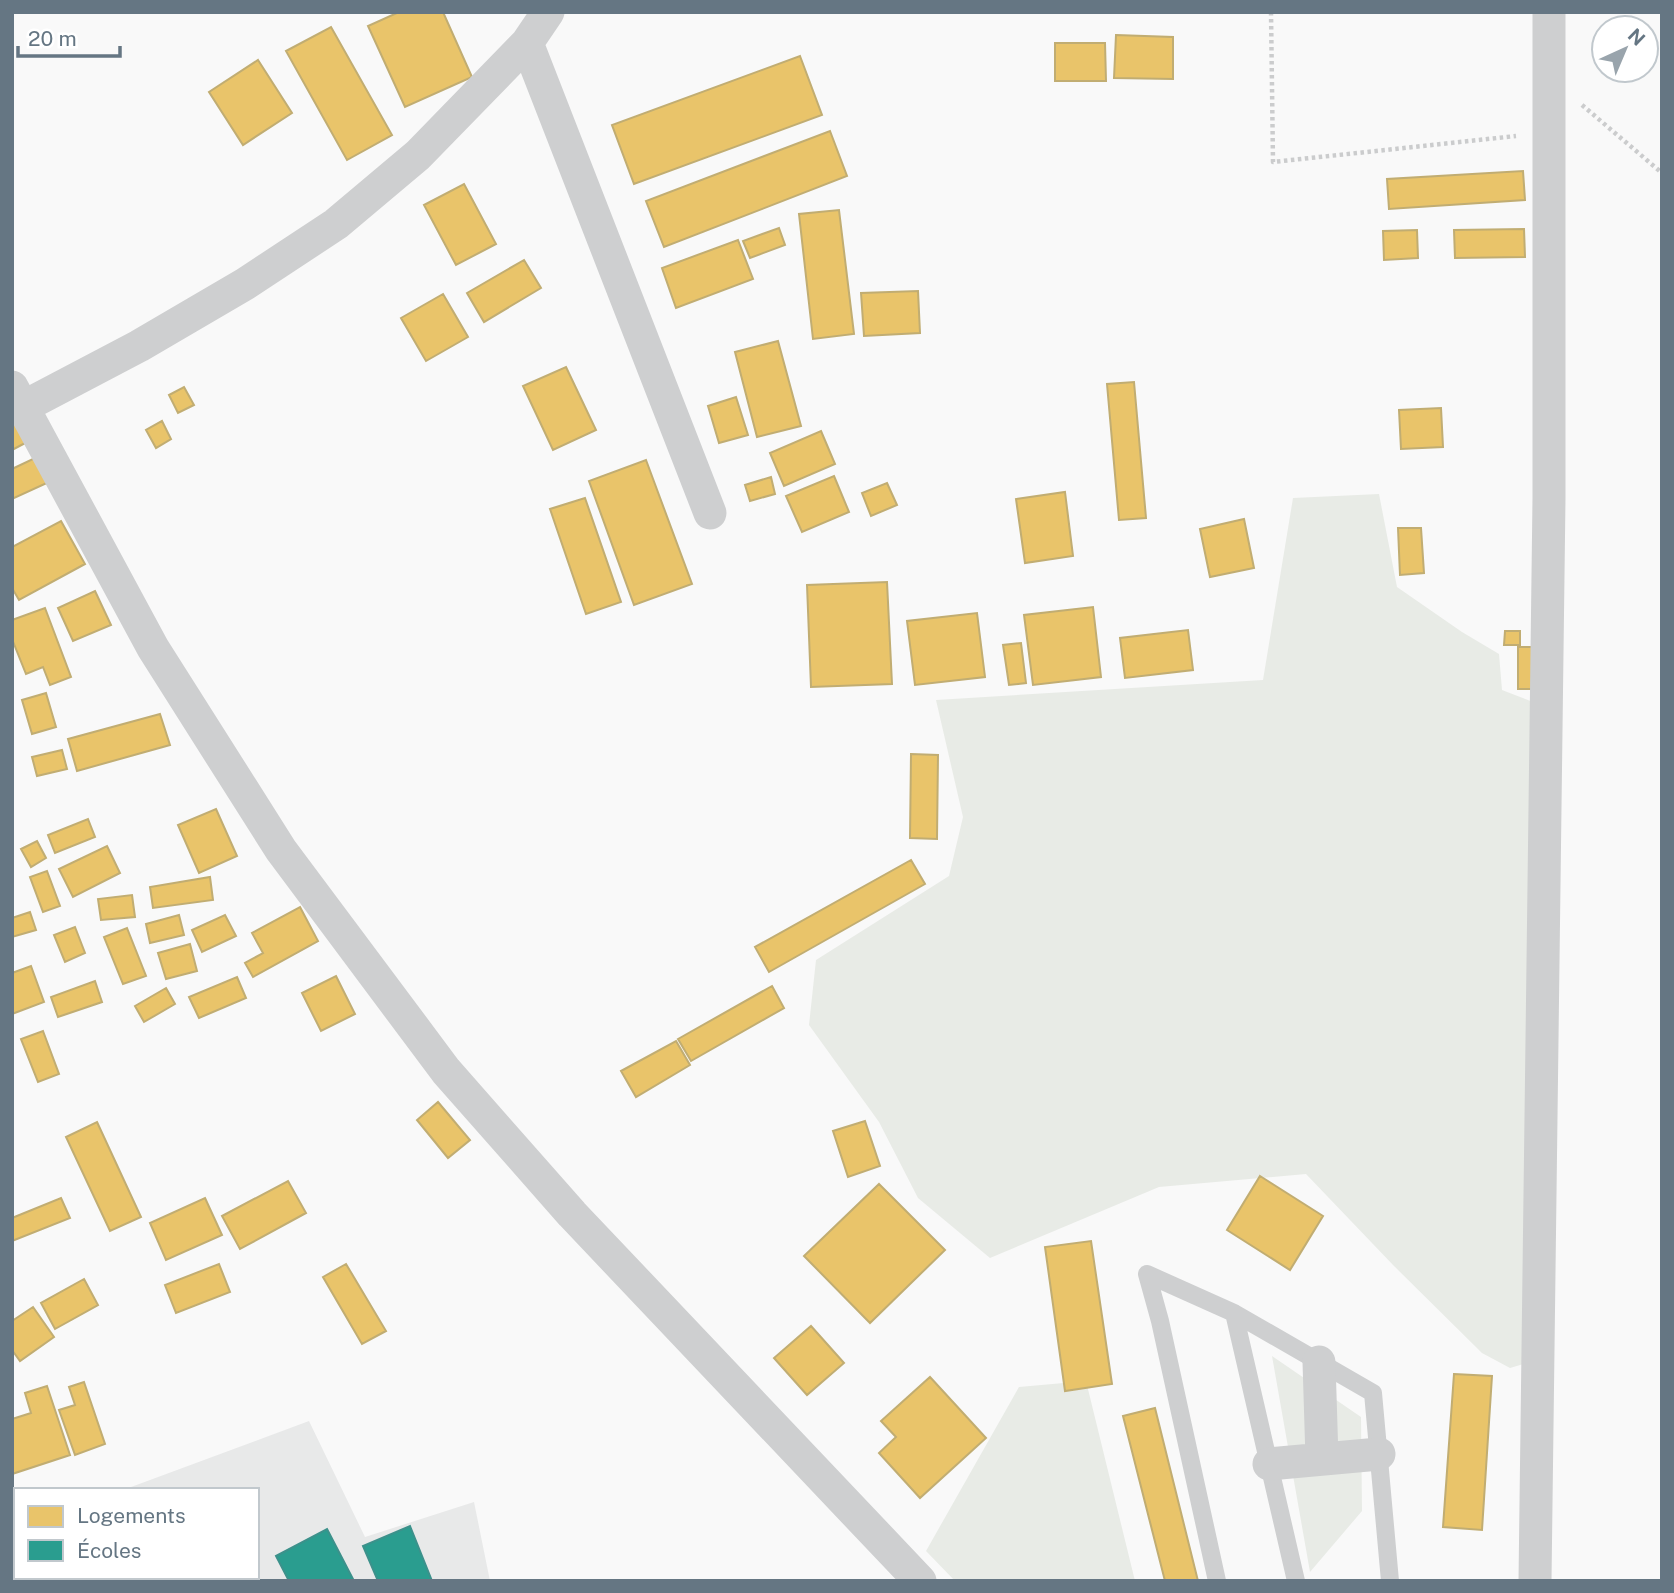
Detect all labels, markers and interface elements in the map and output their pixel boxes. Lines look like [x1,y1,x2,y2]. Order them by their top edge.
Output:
scale bar [18,14,119,58]
north arrow [1590,14,1660,84]
text: N [1624,24,1650,50]
text: 20 m [28,26,77,51]
legend [14,1488,259,1579]
text: Logements [77,1503,186,1528]
text: Écoles [77,1538,141,1563]

